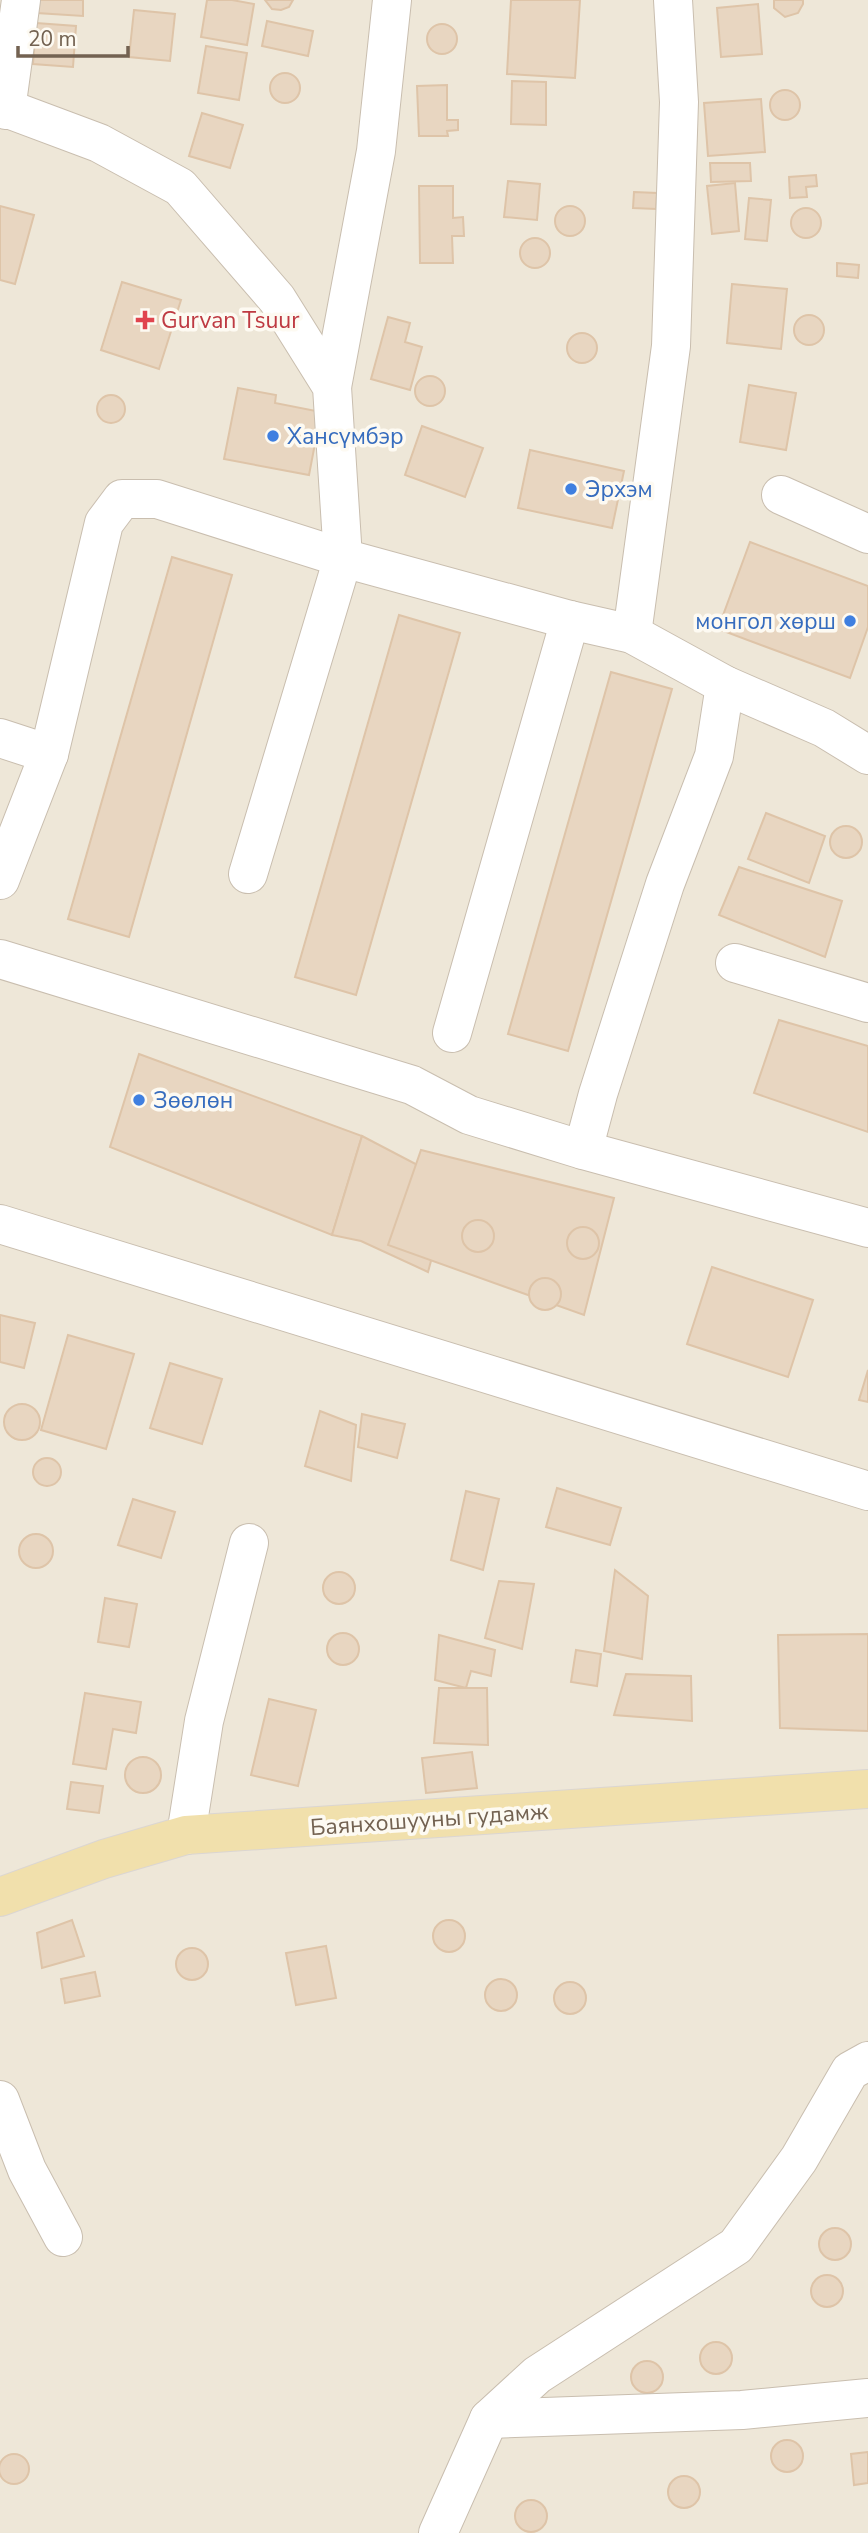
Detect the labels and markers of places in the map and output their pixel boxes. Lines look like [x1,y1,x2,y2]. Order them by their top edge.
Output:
place label: Gurvan Tsuur [161,305,300,336]
marker: Gurvan Tsuur [135,310,155,330]
place label: Хансүмбэр [287,421,404,452]
marker: Хансүмбэр [265,428,281,444]
place label: Эрхэм [585,474,653,505]
marker: Эрхэм [563,481,579,497]
place label: монгол хөрш [695,606,836,637]
marker: монгол хөрш [842,613,858,629]
place label: Зөөлөн [153,1085,233,1116]
marker: Зөөлөн [131,1092,147,1108]

